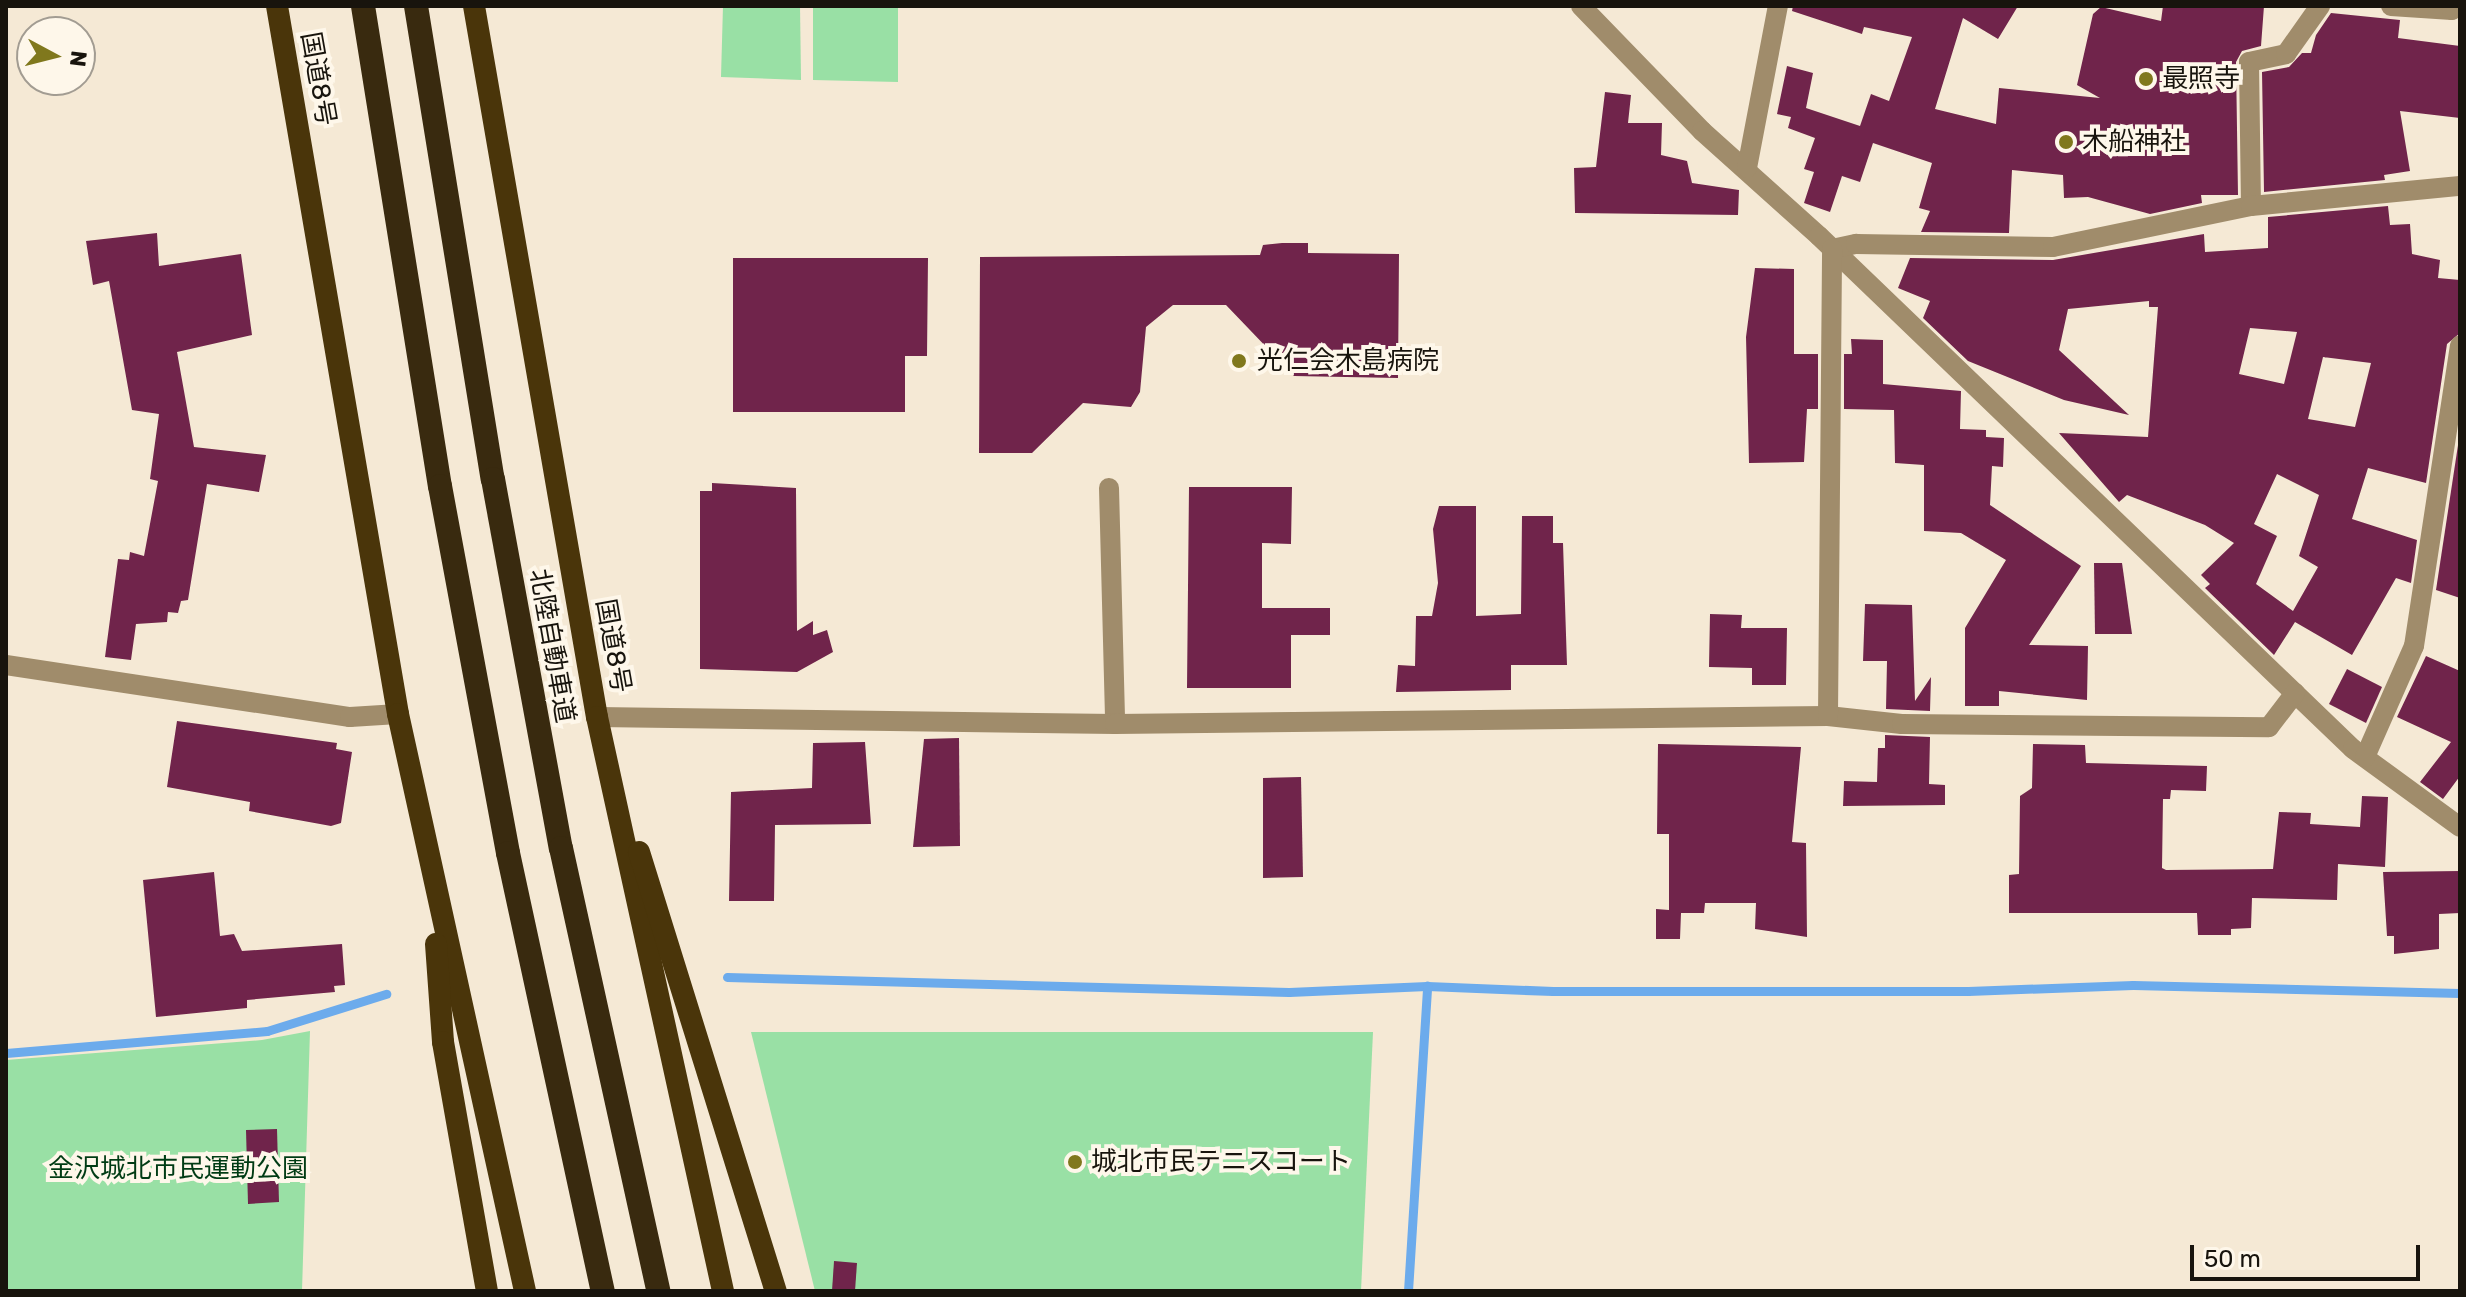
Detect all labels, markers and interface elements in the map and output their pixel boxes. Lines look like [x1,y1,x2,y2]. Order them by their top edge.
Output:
north arrow [16,16,96,96]
street label: 国道8号 [294,30,342,128]
text: N [64,49,93,68]
place label: 最照寺 [2162,63,2240,95]
marker: 最照寺 [2137,70,2155,88]
place label: 木船神社 [2082,126,2186,158]
marker: 木船神社 [2057,133,2075,151]
place label: 光仁会木島病院 [1257,345,1439,377]
marker: 光仁会木島病院 [1228,350,1250,372]
street label: 北陸自動車道 [523,566,581,726]
street label: 国道8号 [589,597,637,695]
place label: 城北市民テニスコート [1091,1146,1351,1178]
park label: 金沢城北市民運動公園 [48,1153,308,1185]
marker: 城北市民テニスコート [1066,1153,1084,1171]
scale bar [2194,1229,2424,1279]
text: 50 m [2204,1245,2261,1273]

